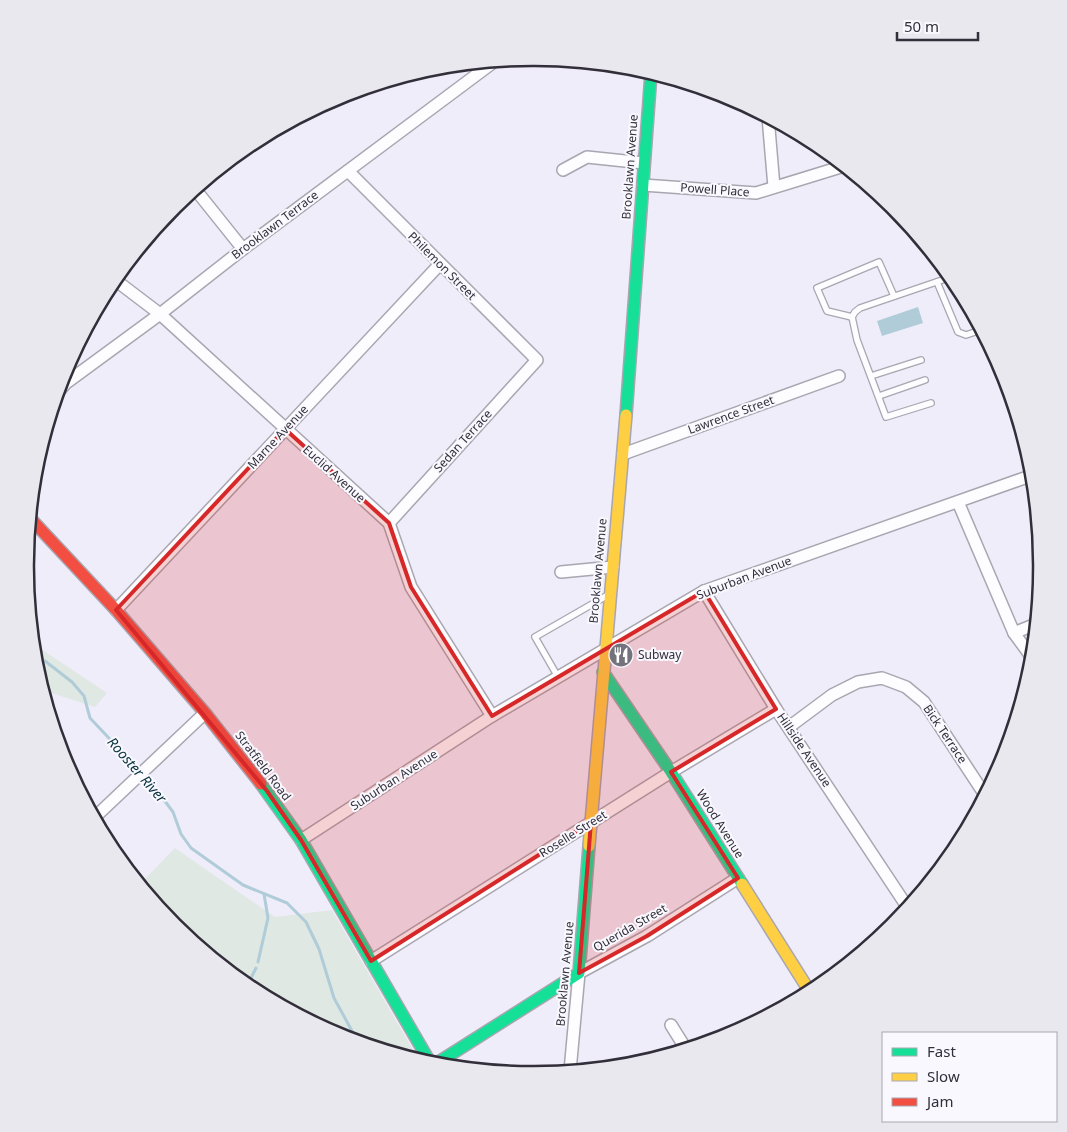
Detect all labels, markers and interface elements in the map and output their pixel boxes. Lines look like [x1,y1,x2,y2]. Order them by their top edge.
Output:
scale bar [897,10,978,42]
text: 50 m [904,16,939,36]
street label: Brooklawn Avenue [617,114,642,220]
street label: Powell Place [680,179,750,200]
street label: Brooklawn Terrace [228,186,322,263]
street label: Philemon Street [404,228,481,304]
street label: Lawrence Street [685,391,777,438]
street label: Marne Avenue [243,401,312,472]
street label: Sedan Terrace [430,405,496,476]
street label: Euclid Avenue [299,441,369,506]
street label: Brooklawn Avenue [584,517,611,624]
street label: Suburban Avenue [694,552,794,603]
restaurant icon: Subway [608,642,634,668]
place label: Subway [638,646,682,663]
street label: Bick Terrace [919,701,972,767]
street label: Hillside Avenue [773,709,836,790]
street label: Stratfield Road [232,727,295,804]
water label: Rooster River [103,733,172,807]
street label: Suburban Avenue [347,745,441,814]
street label: Wood Avenue [693,786,748,862]
street label: Roselle Street [536,806,610,861]
street label: Querida Street [590,899,670,956]
street label: Brooklawn Avenue [551,920,578,1027]
legend [882,1032,1057,1122]
text: Fast [927,1041,956,1061]
text: Slow [927,1066,960,1086]
text: Jam [925,1091,954,1111]

